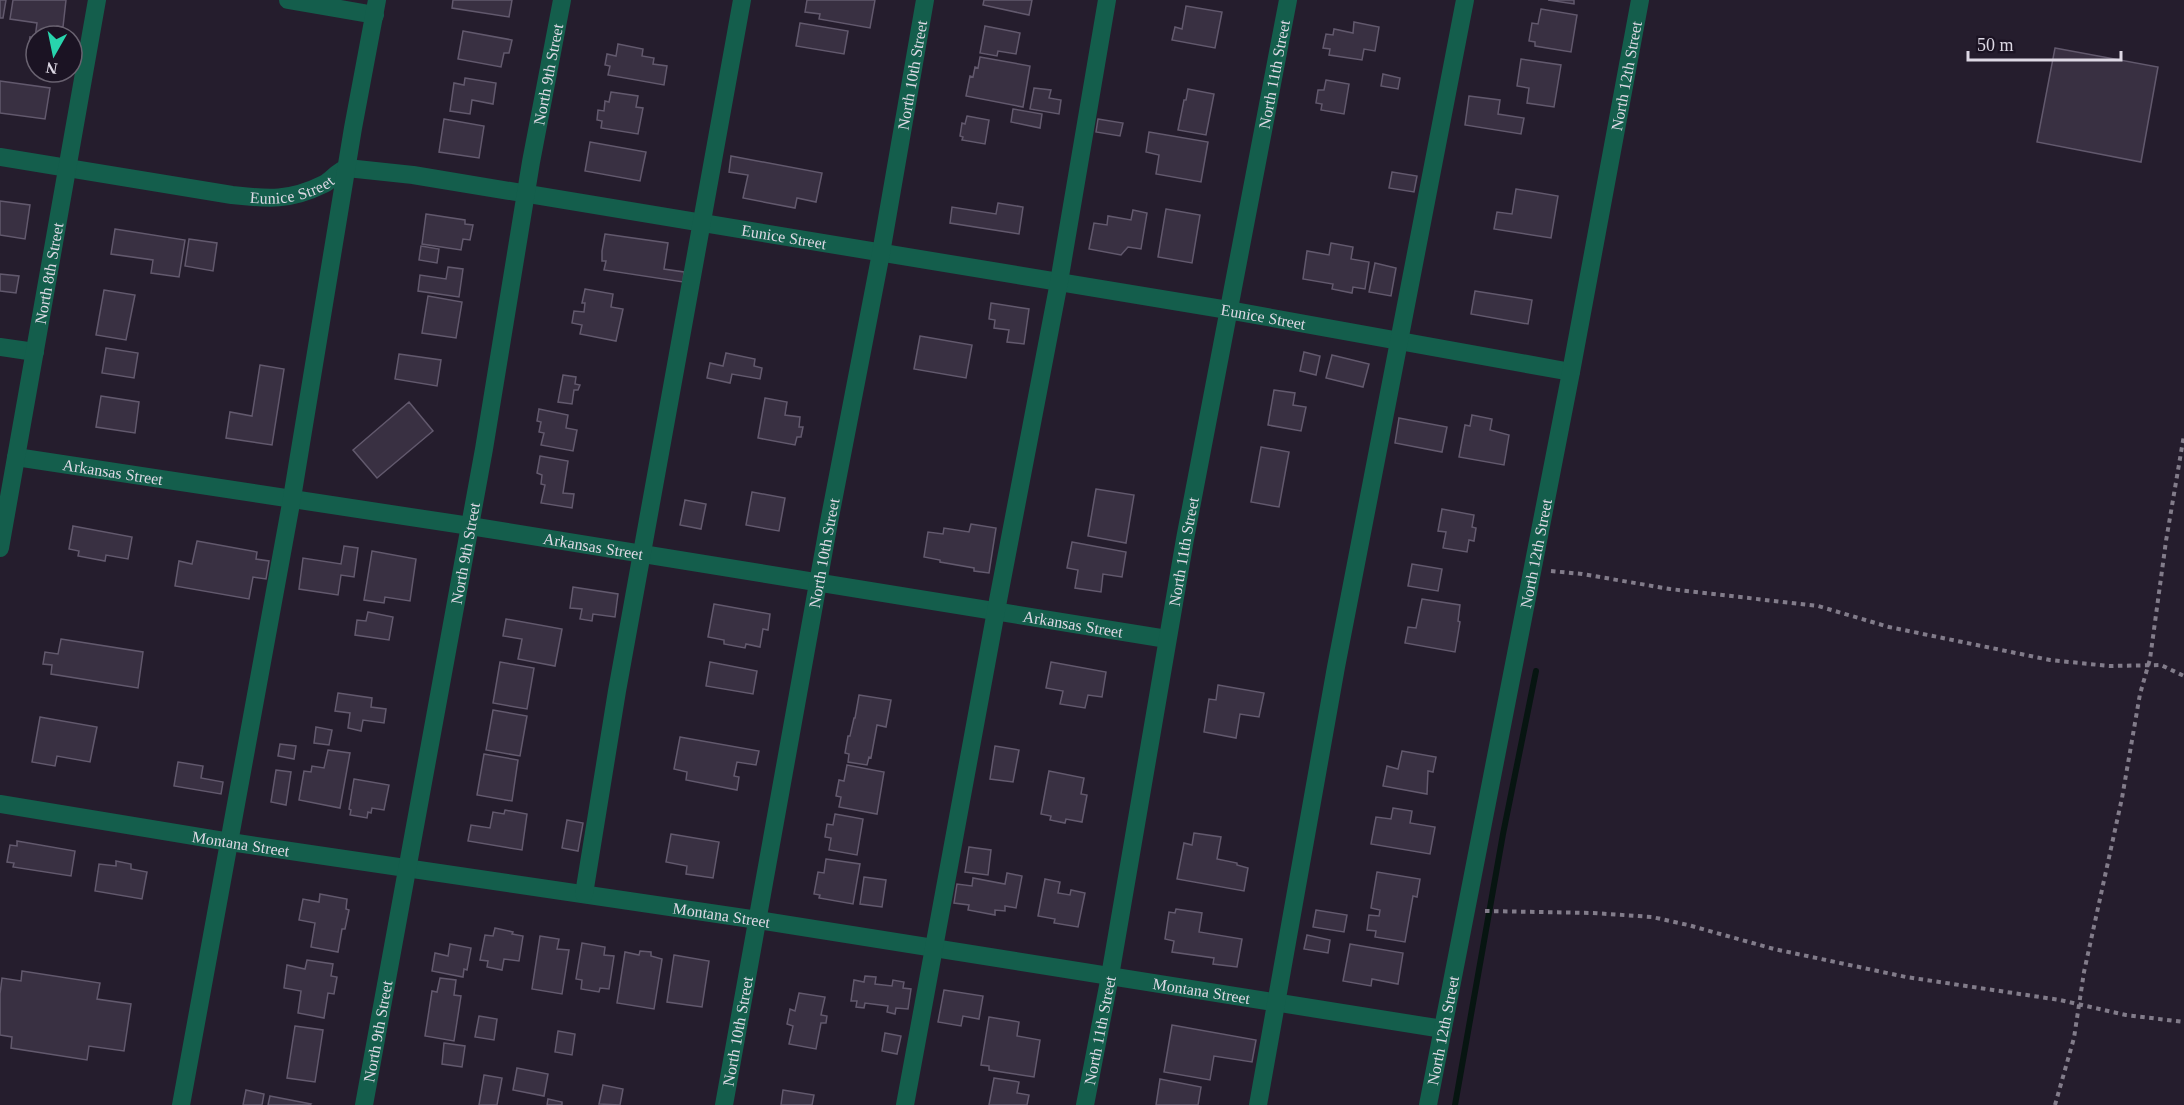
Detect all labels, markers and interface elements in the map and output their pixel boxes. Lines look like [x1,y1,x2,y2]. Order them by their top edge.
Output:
street label: North 10th Street [894,18,930,131]
street label: North 11th Street [1255,18,1293,130]
street label: North 12th Street [1607,19,1645,132]
street label: North 9th Street [530,22,566,127]
north arrow [24,24,84,84]
scale bar [1968,24,2121,62]
text: 50 m [1977,35,2014,55]
text: N [44,59,59,78]
street label: Eunice Street [249,172,338,206]
street label: North 8th Street [31,220,66,326]
street label: Eunice Street [740,221,828,252]
street label: Eunice Street [1220,300,1308,332]
street label: Arkansas Street [62,456,165,488]
street label: North 11th Street [1165,495,1201,608]
street label: North 10th Street [805,496,842,609]
street label: North 12th Street [1517,497,1555,610]
street label: North 9th Street [447,500,483,605]
street label: Arkansas Street [542,530,645,563]
street label: Arkansas Street [1022,607,1125,640]
street label: Montana Street [191,827,291,859]
street label: Montana Street [672,899,772,930]
street label: North 10th Street [719,974,756,1087]
street label: North 11th Street [1081,974,1118,1086]
street label: Montana Street [1152,974,1252,1007]
street label: North 12th Street [1424,974,1462,1087]
street label: North 9th Street [360,978,395,1083]

